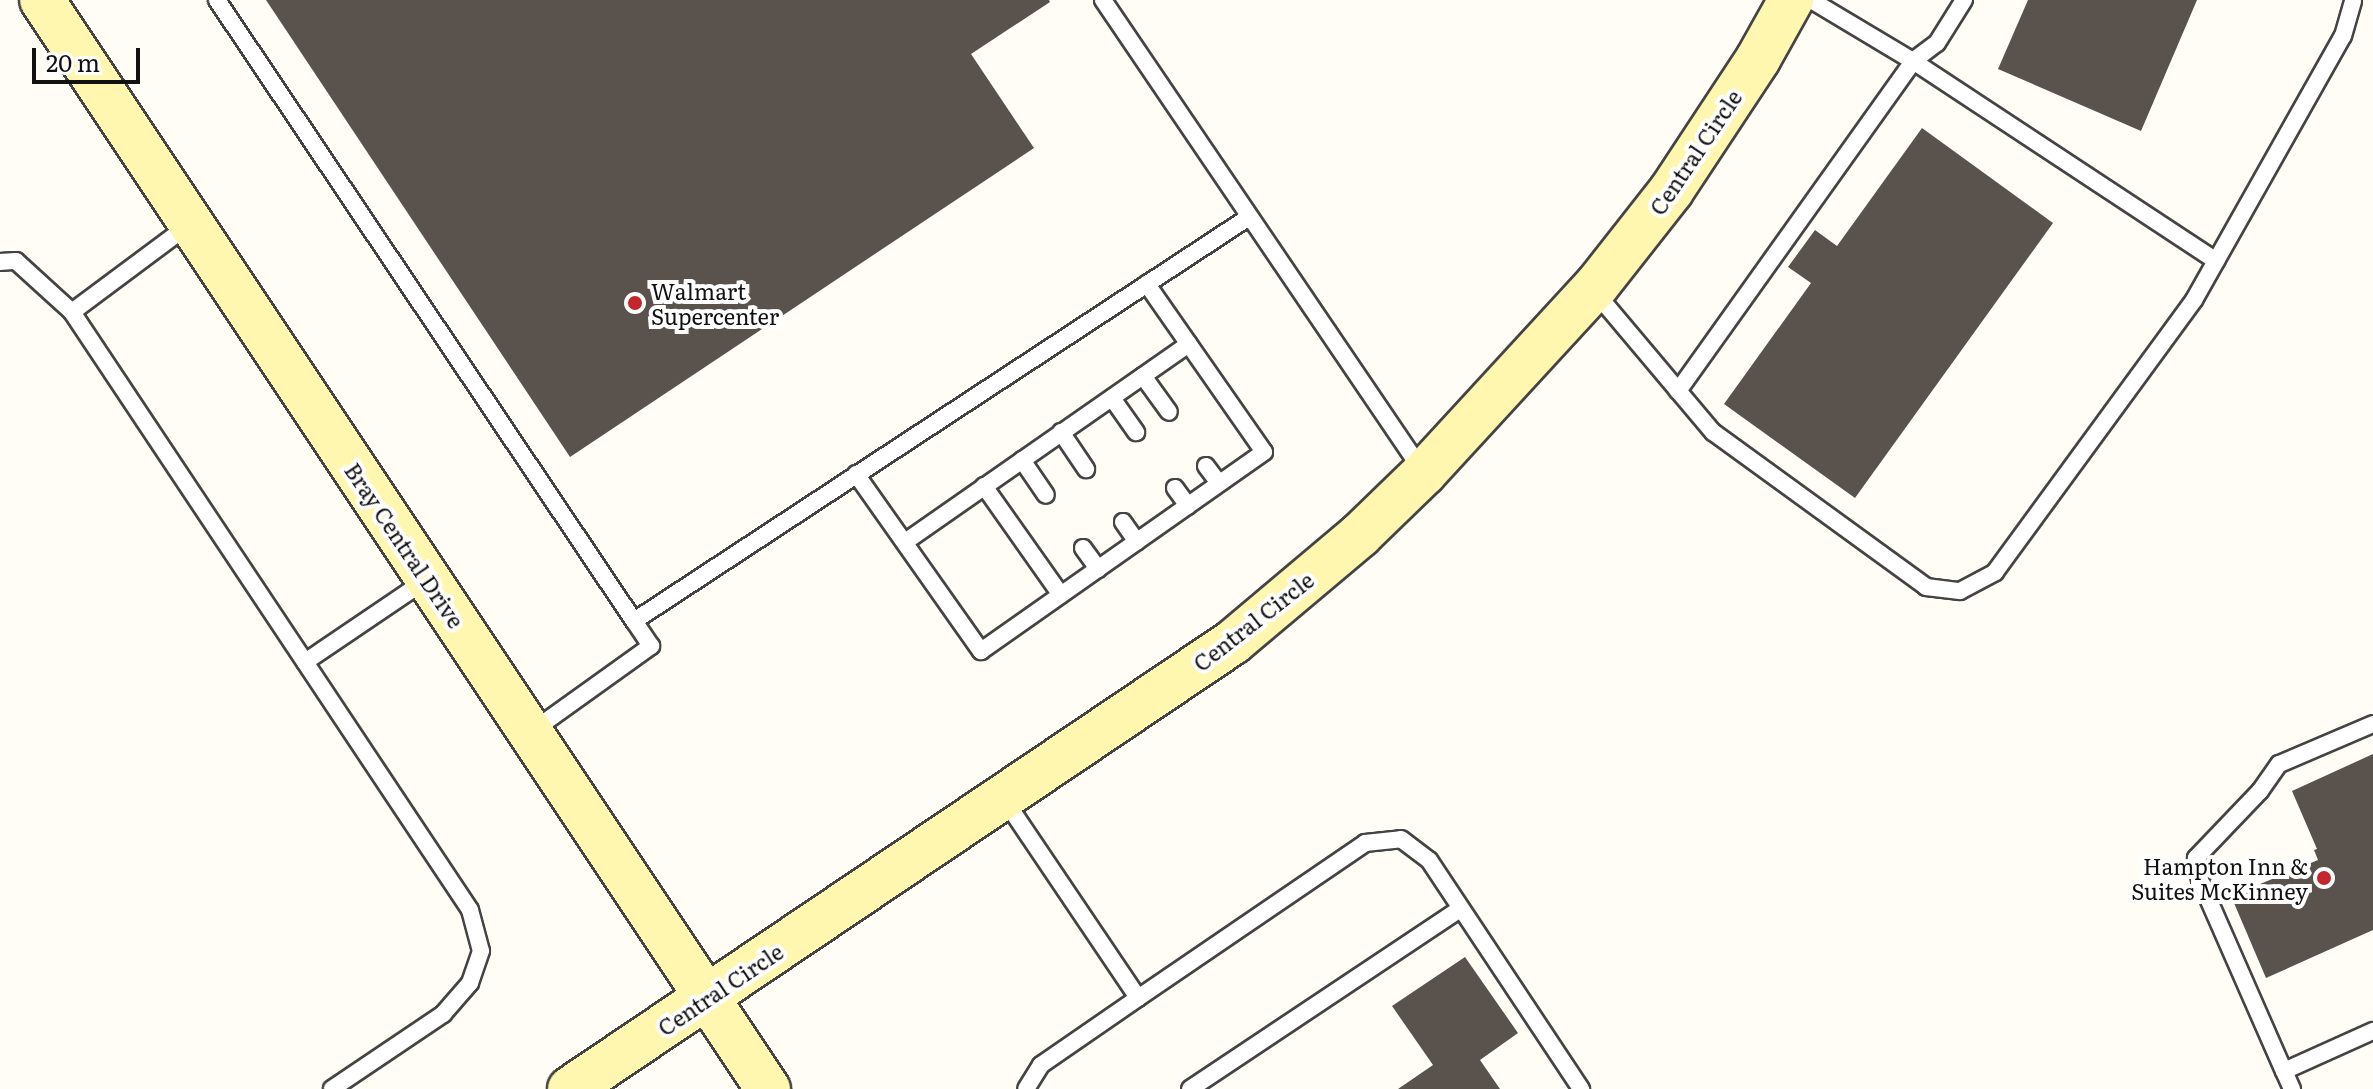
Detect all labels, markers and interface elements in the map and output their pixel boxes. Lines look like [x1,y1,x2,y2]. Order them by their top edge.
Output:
scale bar [36,32,144,82]
text: 20 m [46,44,100,79]
street label: Central Circle [1643,84,1747,220]
place label: Walmart Supercenter [651,277,779,328]
marker: Walmart Supercenter [626,294,644,312]
street label: Bray Central Drive [340,457,470,633]
street label: Central Circle [1188,566,1318,676]
place label: Hampton Inn & Suites McKinney [2131,852,2308,904]
marker: Hampton Inn & Suites McKinney [2315,869,2333,887]
street label: Central Circle [652,937,788,1041]

